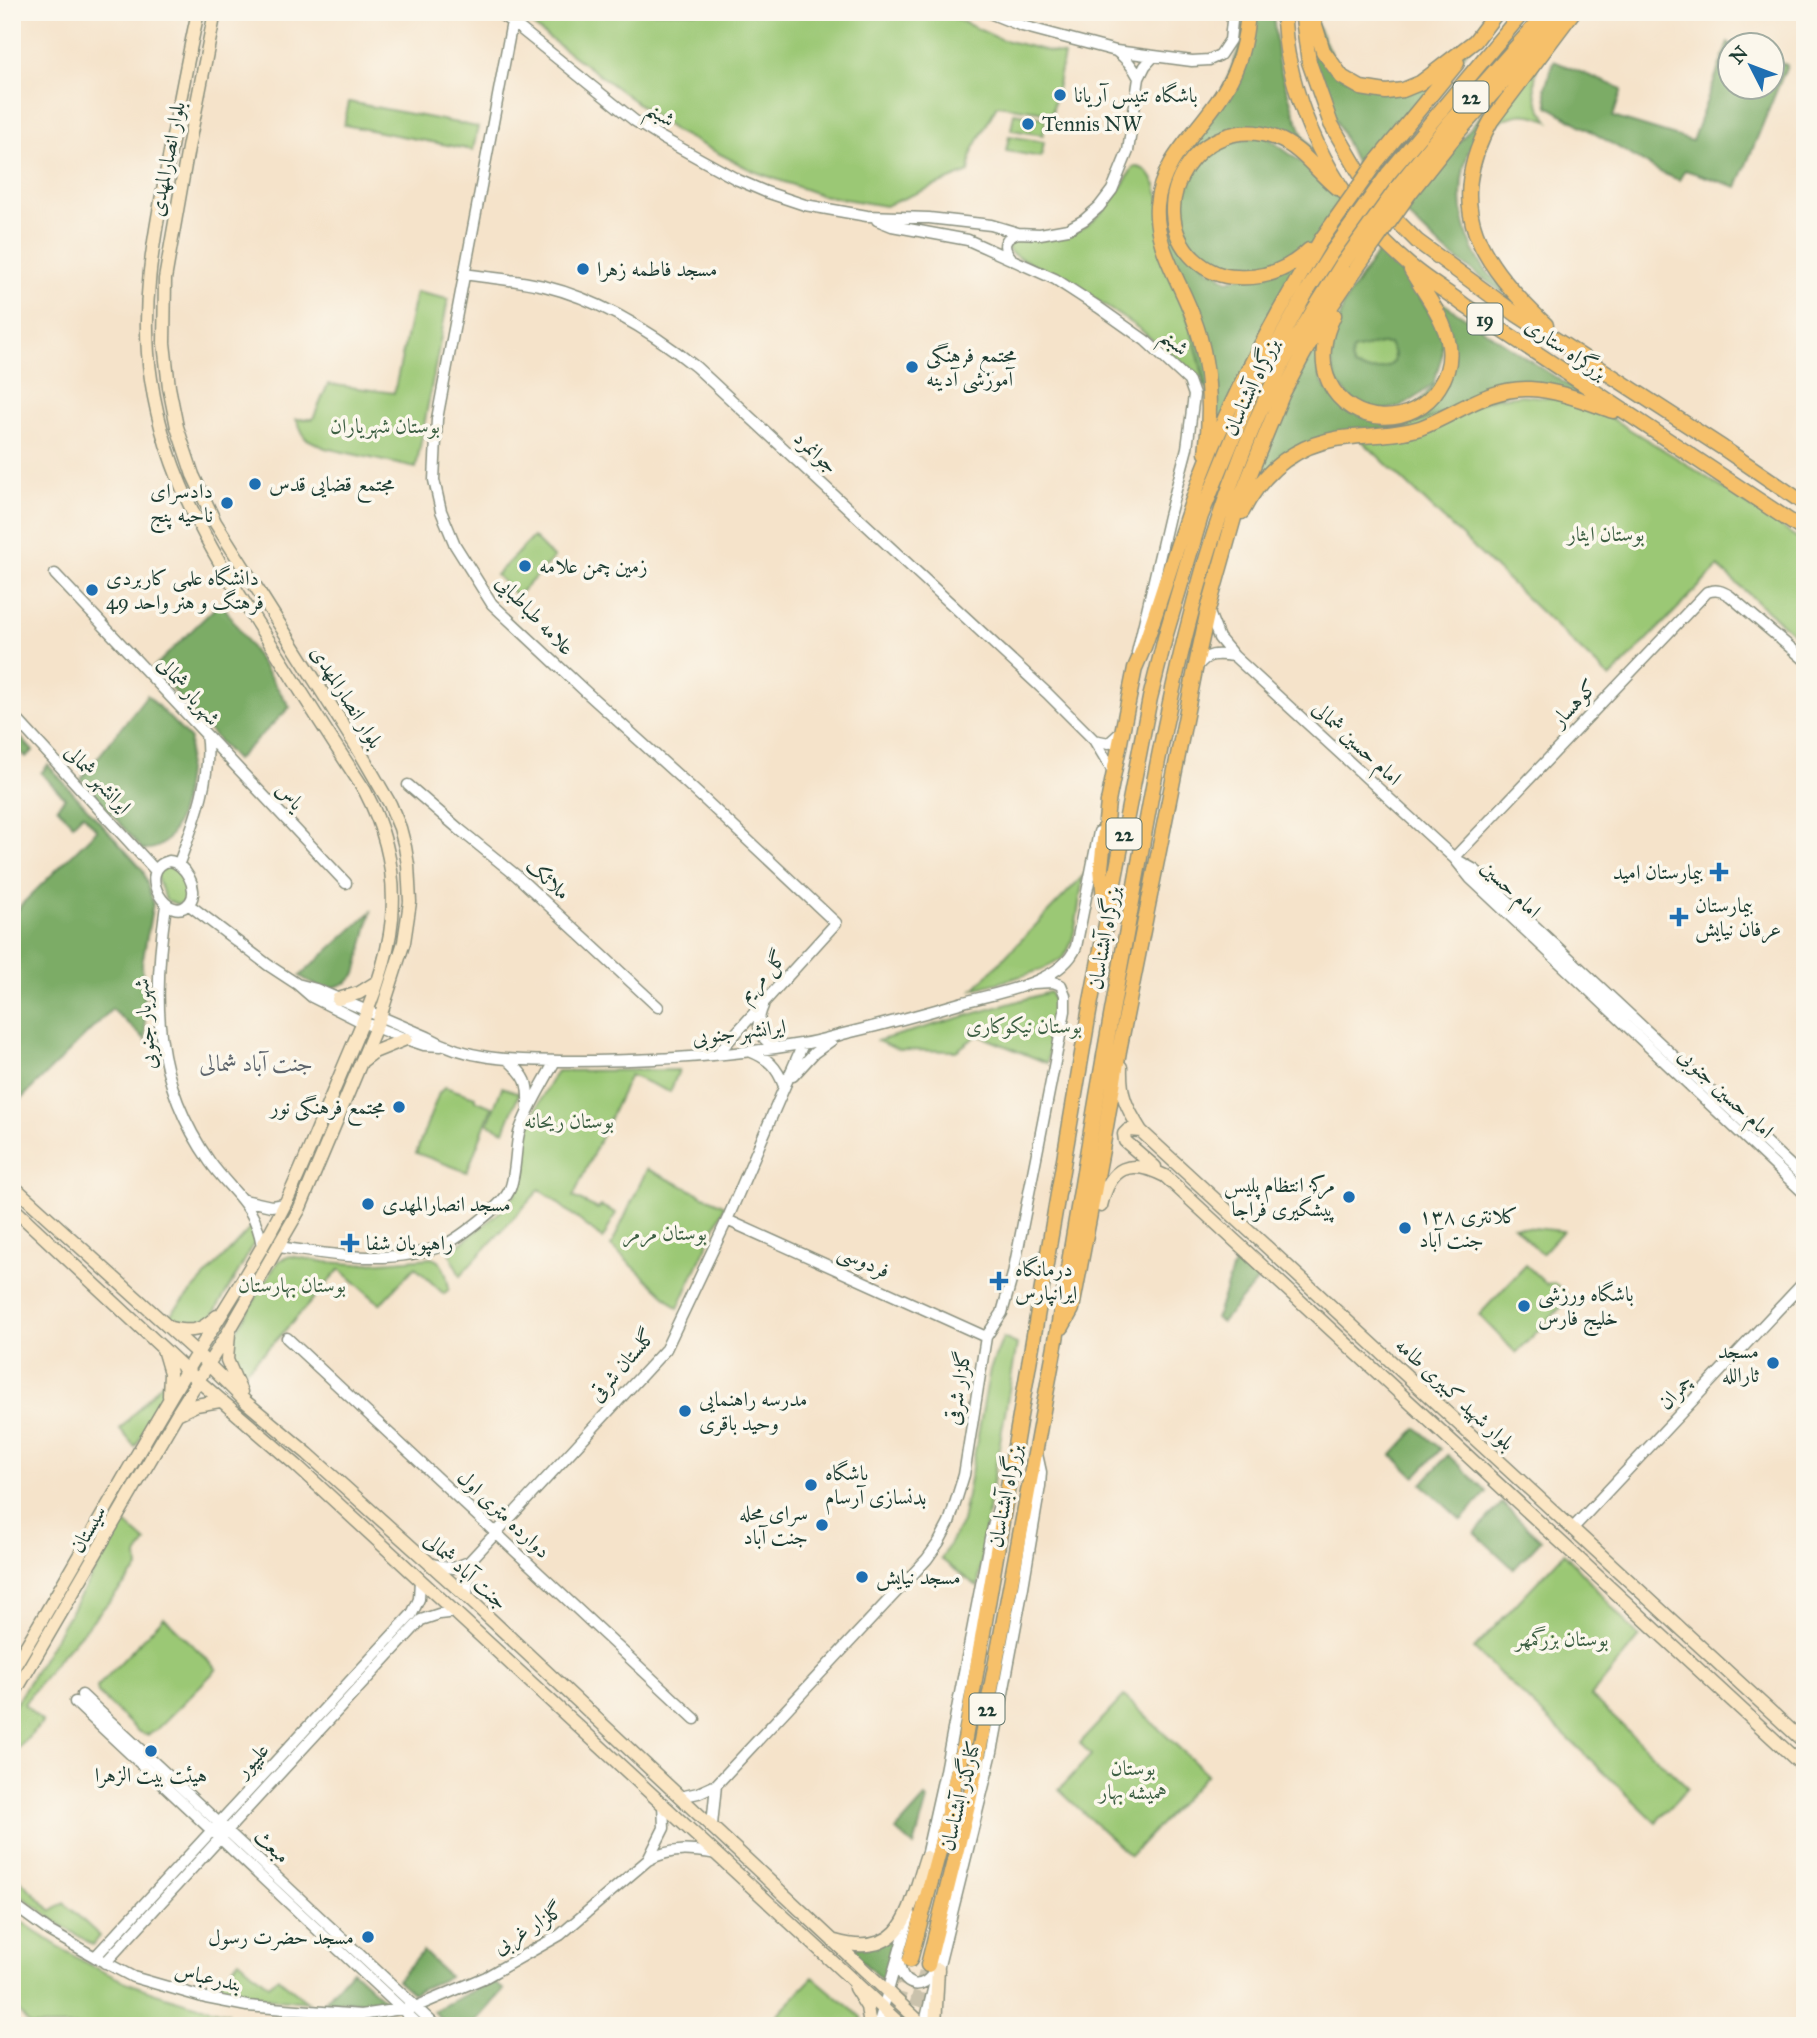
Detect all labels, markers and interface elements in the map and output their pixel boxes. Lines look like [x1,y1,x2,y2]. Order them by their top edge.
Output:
north arrow [1716,32,1786,102]
text: N [1725,41,1753,69]
place label: باشگاه تنیس آریانا [1074,82,1198,109]
road number: 22 [1454,82,1488,113]
marker: باشگاه تنیس آریانا [1052,87,1068,103]
street label: شبنم [637,95,680,139]
street label: بلوار انصارالمهدی [143,99,191,219]
place label: Tennis NW [1042,111,1143,137]
marker: Tennis NW [1020,116,1036,132]
place label: مسجد فاطمه زهرا [597,256,717,282]
marker: مسجد فاطمه زهرا [575,261,591,277]
road number: 19 [1468,304,1502,334]
street label: بزرگراه ستاری [1520,311,1613,386]
street label: شبنم [1150,323,1194,367]
street label: بزرگراه آبشناسان [1216,333,1285,440]
place label: مجتمع فرهنگی آموزشی آدینه [926,342,1017,394]
marker: مجتمع فرهنگی آموزشی آدینه [904,359,920,375]
park label: بوستان شهریاران [330,413,440,440]
street label: جوانمرد [788,425,844,479]
place label: مجتمع قضایی قدس [269,471,395,503]
marker: مجتمع قضایی قدس [247,476,263,492]
place label: دادسرای ناحیه پنج [150,478,213,534]
marker: دادسرای ناحیه پنج [219,495,235,511]
park label: بوستان ایثار [1565,521,1645,547]
place label: زمین چمن علامه [539,553,648,580]
marker: زمین چمن علامه [517,558,533,574]
place label: دانشگاه علمی کاربردی فرهتگ و هنر واحد 49 [106,565,264,615]
street label: علامه طباطبایی [489,569,580,662]
marker: دانشگاه علمی کاربردی فرهتگ و هنر واحد 49 [84,582,100,598]
street label: بلوار انصارالمهدی [305,641,389,753]
street label: شهریار شمالی [151,651,226,731]
street label: کوهسار [1544,674,1603,734]
street label: امام حسین شمالی [1304,695,1407,794]
street label: ایرانشهر شمالی [59,739,137,820]
street label: یاس [270,776,310,816]
road number: 22 [1106,818,1142,849]
street label: ملائک [521,852,575,906]
street label: امام حسین [1472,854,1546,927]
place label: بیمارستان امید [1613,859,1704,885]
marker: بیمارستان امید [1709,862,1729,882]
street label: بزرگراه آبشناسان [1081,884,1126,992]
place label: بيمارستان عرفان نيايش [1695,892,1781,944]
marker: بيمارستان عرفان نيايش [1669,907,1689,927]
street label: گل مریم [732,945,796,1011]
street label: شهریار جنوبی [128,977,164,1071]
street label: ایرانشهر جنوبی [691,1013,788,1053]
park label: بوستان نیکوکاری [966,1013,1082,1039]
street label: امام حسین جنوبی [1669,1042,1779,1147]
district label: جنت‌ آباد شمالی [199,1049,313,1077]
place label: مجتمع فرهنگی نور [268,1094,385,1126]
marker: مجتمع فرهنگی نور [391,1099,407,1115]
park label: بوستان ریحانه [524,1108,614,1134]
place label: مرکز انتظام پلیس پیشگیری فراجا [1224,1172,1335,1223]
marker: مرکز انتظام پلیس پیشگیری فراجا [1341,1189,1357,1205]
place label: مسجد انصارالمهدی [382,1191,511,1217]
marker: مسجد انصارالمهدی [360,1196,376,1212]
place label: کلانتری ۱۳۸ جنت آباد [1419,1203,1518,1253]
park label: بوستان مرمر [623,1220,707,1248]
marker: کلانتری ۱۳۸ جنت آباد [1397,1220,1413,1236]
place label: راهپویان شفا [366,1230,453,1257]
marker: راهپویان شفا [340,1233,360,1253]
street label: فردوسی [833,1238,894,1286]
place label: درمانگاه ایرانپارس [1015,1256,1077,1307]
marker: درمانگاه ایرانپارس [989,1271,1009,1291]
park label: بوستان بهارستان [238,1272,346,1299]
place label: باشگاه ورزشی خلیج فارس [1538,1281,1634,1337]
marker: باشگاه ورزشی خلیج فارس [1516,1298,1532,1314]
street label: گلستان شرقی [583,1323,662,1408]
street label: بلوار شهید کبیری طامه [1389,1332,1520,1457]
place label: مسجد ثارالله [1718,1338,1760,1388]
street label: گلزار شرقی [939,1349,978,1427]
marker: مسجد ثارالله [1765,1355,1781,1371]
street label: چمران [1652,1369,1698,1415]
place label: مدرسه راهنمایی وحید باقری [699,1386,807,1436]
marker: مدرسه راهنمایی وحید باقری [677,1403,693,1419]
street label: بزرگراه آبشناسان [981,1442,1028,1550]
place label: باشگاه بدنسازی آرسام [825,1460,927,1515]
street label: دوارده متری اول [452,1464,556,1564]
marker: باشگاه بدنسازی آرسام [803,1477,819,1493]
street label: سیستان [64,1500,112,1558]
place label: سرای محله جنت آباد [739,1500,808,1550]
marker: سرای محله جنت آباد [814,1517,830,1533]
street label: جنت آباد شمالی [419,1527,513,1615]
place label: مسجد نیایش [876,1564,961,1591]
marker: مسجد نیایش [854,1569,870,1585]
park label: بوستان بزرگمهر [1513,1625,1609,1652]
road number: 22 [970,1694,1004,1724]
street label: علیپور [228,1737,275,1785]
street label: کنارگذر آبشناسان [932,1738,986,1854]
marker: هیئت بیت الزهرا [143,1743,159,1759]
park label: بوستان همیشه بهار [1097,1755,1167,1806]
place label: هیئت بیت الزهرا [95,1762,207,1788]
street label: مبعث [249,1823,295,1869]
street label: گلزار غربی [488,1896,569,1961]
place label: مسجد حضرت رسول [208,1924,354,1951]
marker: مسجد حضرت رسول [360,1929,376,1945]
street label: بندرعباس [172,1957,244,1997]

